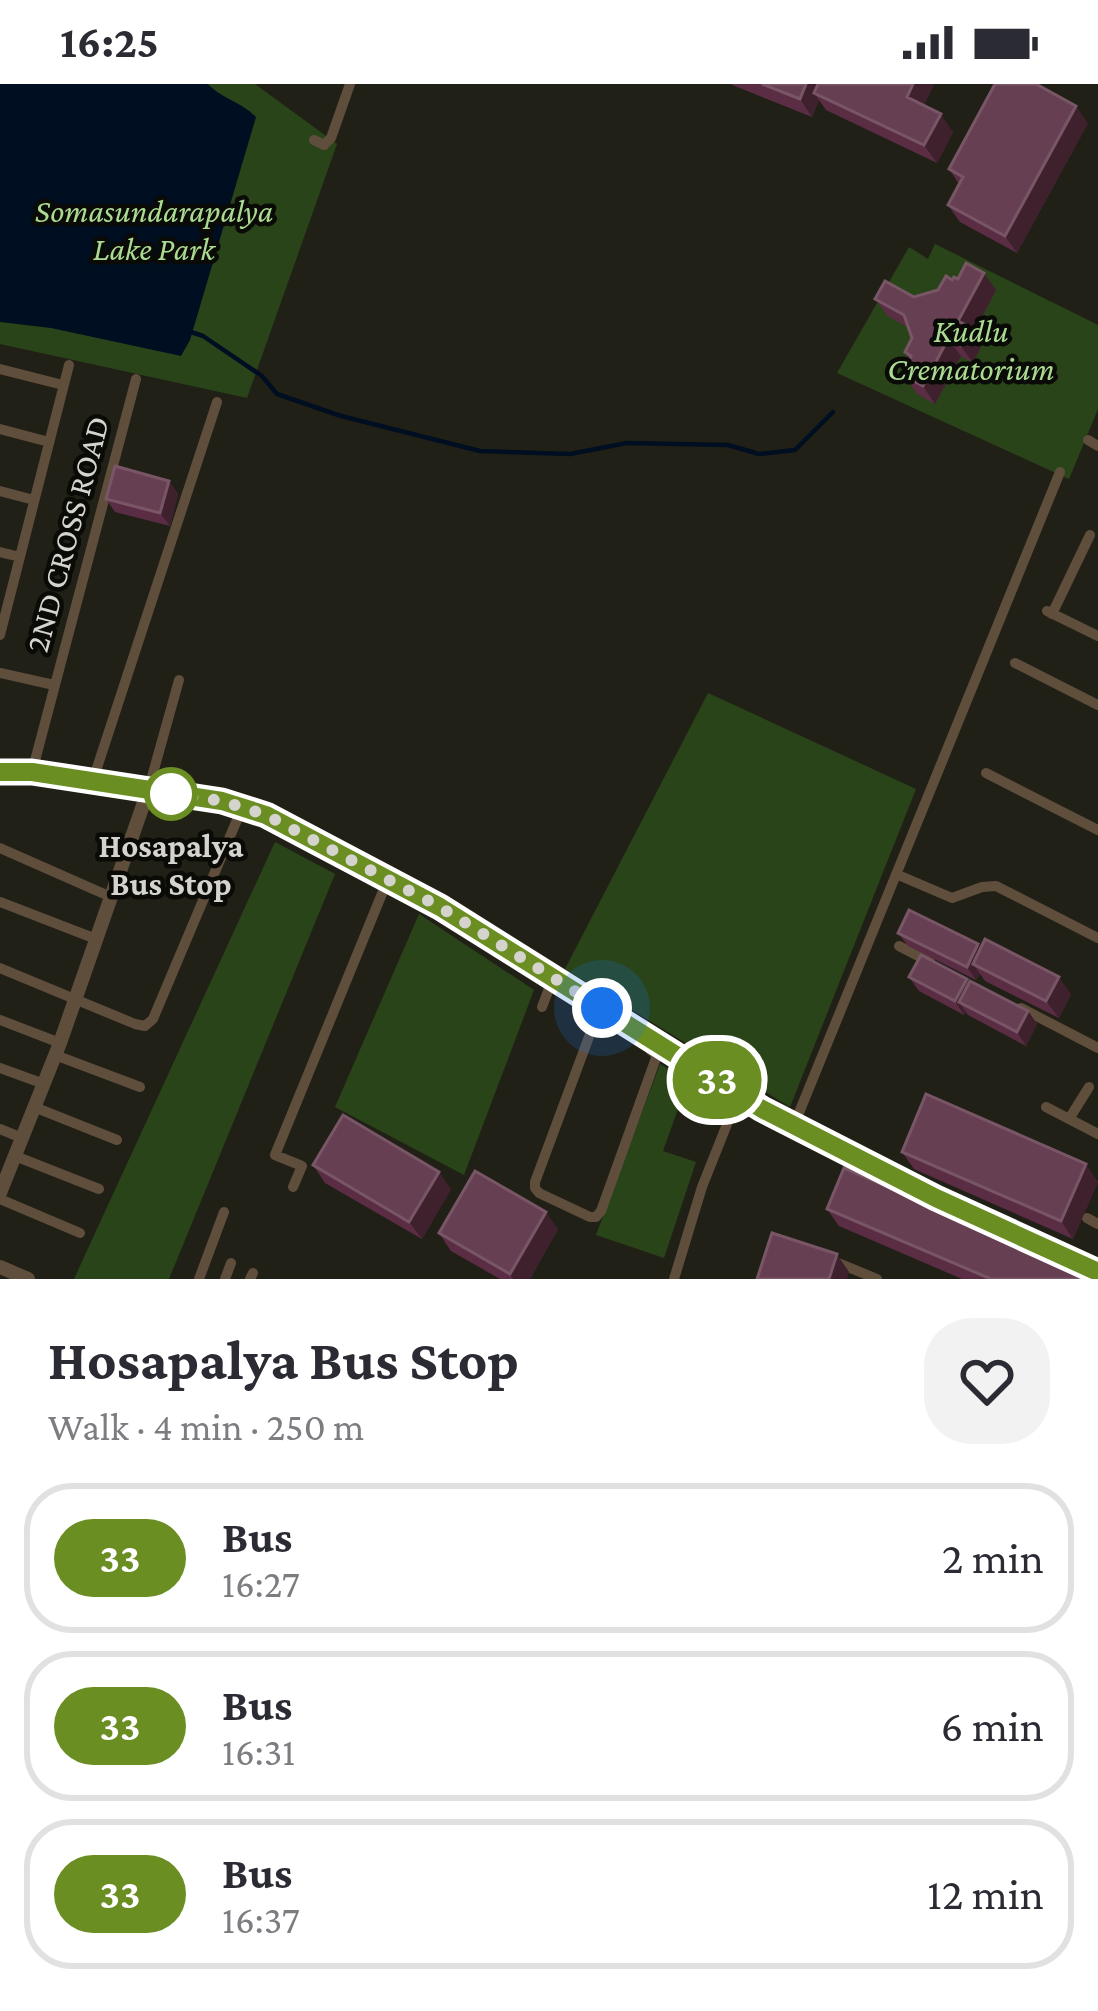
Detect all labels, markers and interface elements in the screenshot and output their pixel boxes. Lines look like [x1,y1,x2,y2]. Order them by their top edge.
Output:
text: 16:25 [60,17,159,67]
park label: Somasundarapalya Lake Park [35,192,273,267]
park label: Kudlu Crematorium [887,312,1055,387]
street label: 2ND CROSS ROAD [18,412,116,656]
marker: Hosapalya Bus Stop [146,769,196,819]
place label: Hosapalya Bus Stop [99,827,243,902]
your location [572,978,632,1038]
line badge: 33 [663,1041,771,1119]
text: 33 [697,1056,737,1103]
button: heart [924,1318,1050,1444]
text: Hosapalya Bus Stop [48,1328,519,1391]
text: Walk · 4 min · 250 m [48,1405,364,1448]
text: Bus [222,1512,292,1562]
text: 2 min [942,1533,1044,1583]
text: 33 [100,1534,140,1581]
text: 16:27 [222,1562,300,1605]
text: Bus [222,1680,292,1730]
text: 6 min [941,1701,1044,1751]
text: 33 [100,1702,140,1749]
text: 16:31 [222,1730,295,1773]
text: Bus [222,1848,292,1898]
text: 12 min [927,1869,1044,1919]
text: 33 [100,1870,140,1917]
text: 16:37 [222,1898,300,1941]

